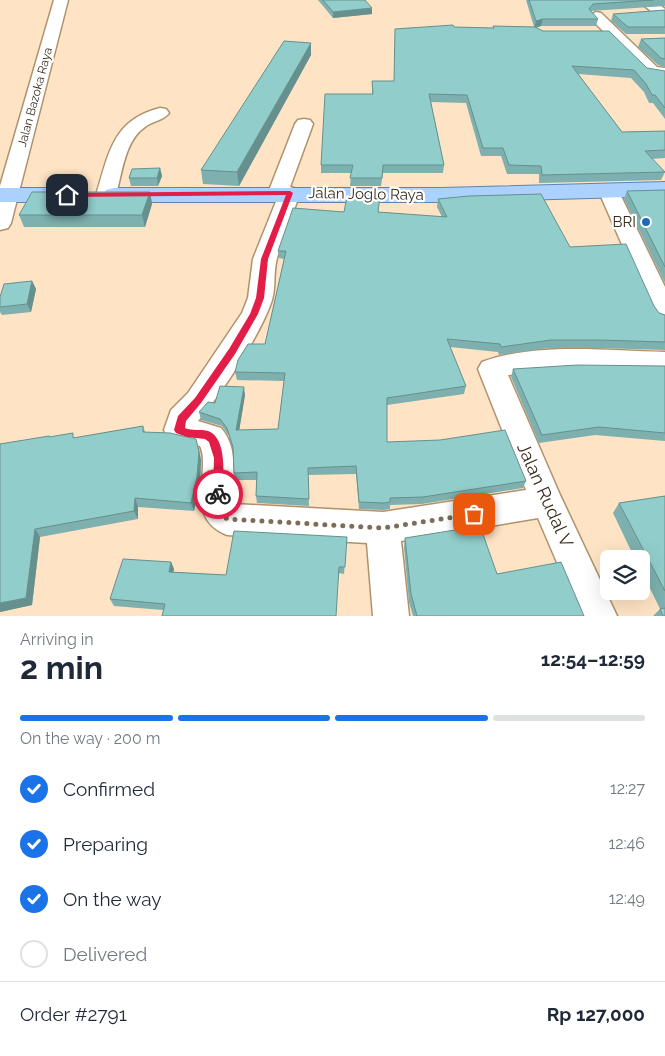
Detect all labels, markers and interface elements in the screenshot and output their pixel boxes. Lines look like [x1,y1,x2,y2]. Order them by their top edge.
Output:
street label: Jalan Bazoka Raya [15,46,55,148]
pin [46,174,88,216]
icon: home [53,181,81,209]
street label: Jalan Joglo Raya [308,184,424,204]
place label: BRI [612,213,636,231]
marker: BRI [640,216,652,228]
street label: Jalan Rudal V [513,439,578,550]
courier [193,469,243,519]
icon: bike [204,480,232,508]
pin [453,493,495,535]
icon: bag [460,500,488,528]
map controls [600,550,650,600]
button: layers [600,550,650,600]
text: Arriving in [20,630,94,649]
text: 12:54–12:59 [541,648,645,670]
text: 2 min [20,649,103,686]
text: On the way · 200 m [20,729,160,748]
icon: check [20,775,48,803]
text: Confirmed [63,778,155,800]
text: 12:27 [610,779,645,798]
icon: check [20,830,48,858]
text: Preparing [63,833,148,855]
text: 12:46 [608,834,645,853]
icon: check [20,885,48,913]
text: On the way [63,888,162,910]
text: 12:49 [609,889,645,908]
text: Delivered [63,943,147,965]
text: Order #2791 [20,1003,127,1025]
text: Rp 127,000 [547,1003,645,1025]

